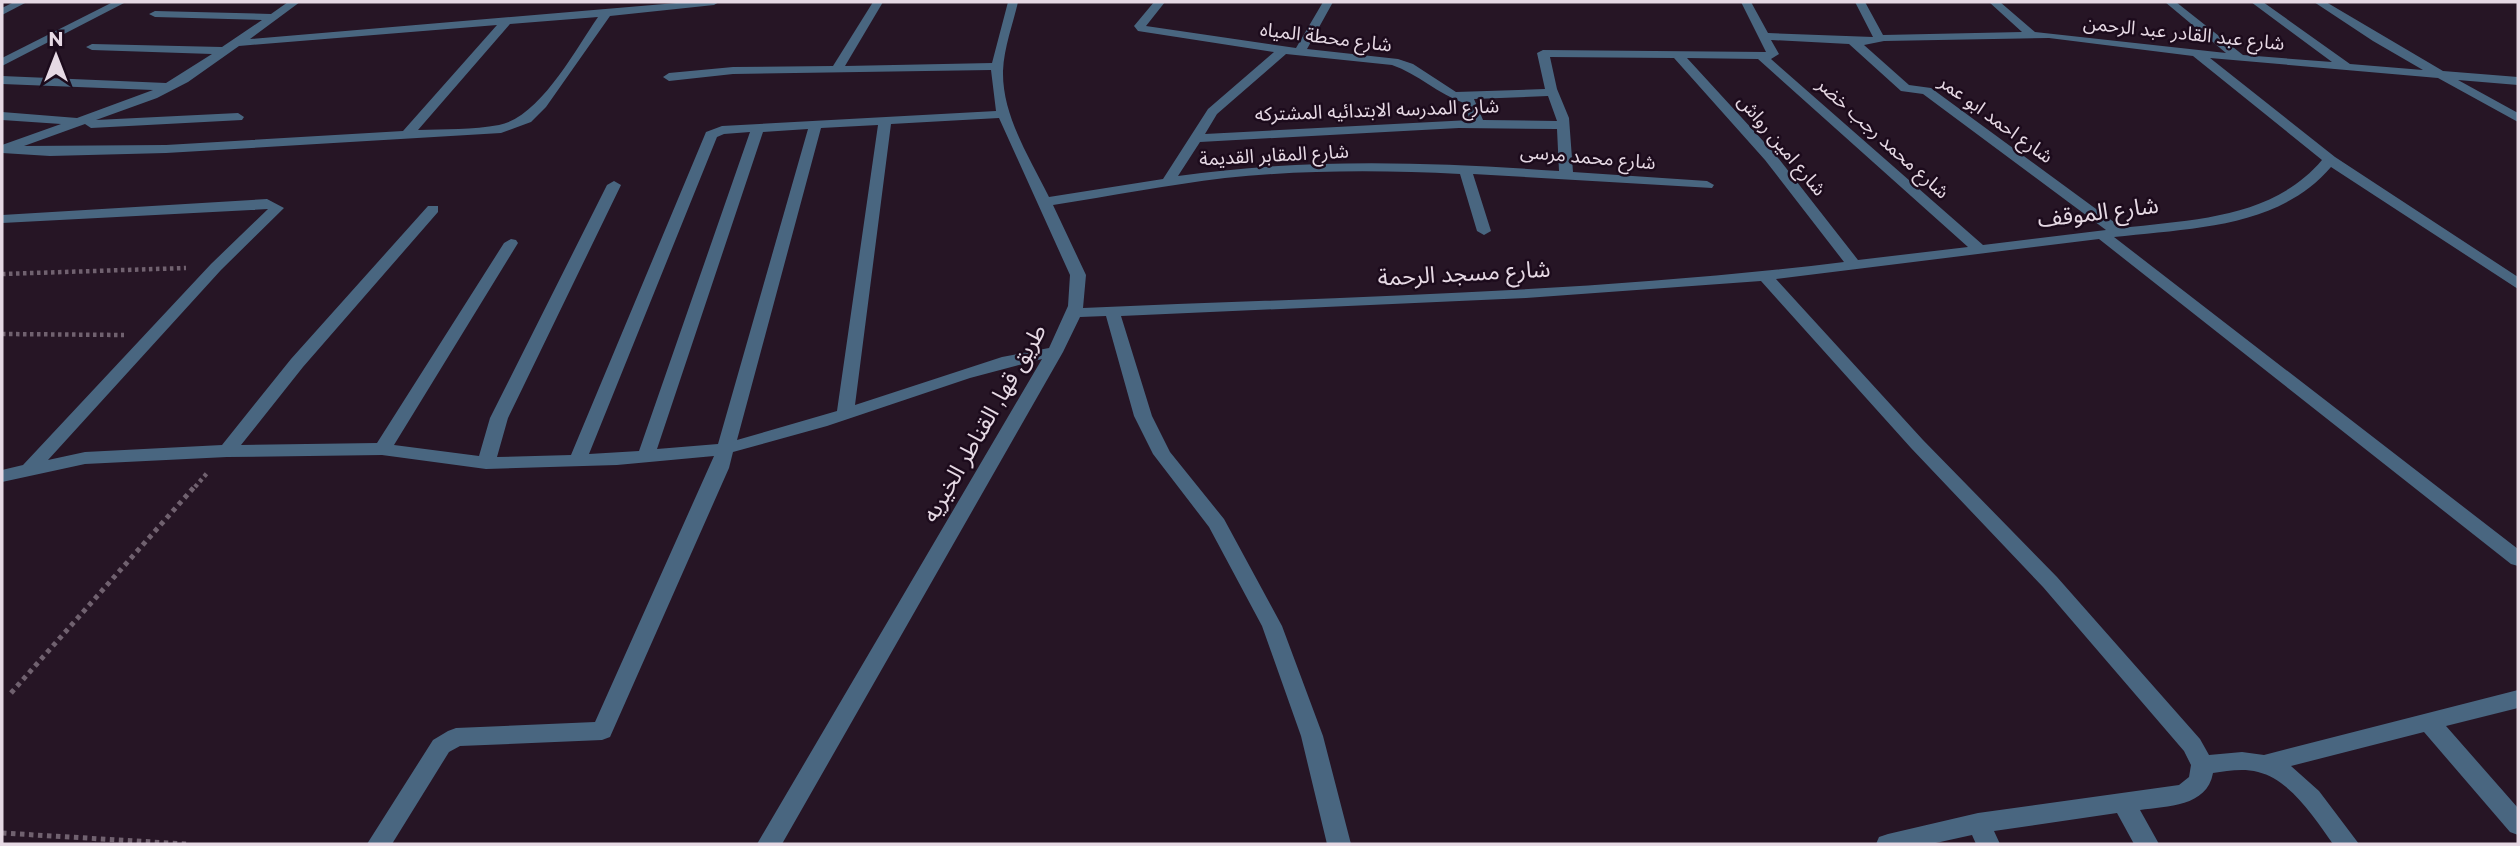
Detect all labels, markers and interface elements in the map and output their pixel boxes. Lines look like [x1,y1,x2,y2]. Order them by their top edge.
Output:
street label: شارع عبد القادر عبد الرحمن [2082,11,2286,57]
street label: شارع محطة المياه [1259,18,1393,58]
north arrow [21,21,91,91]
text: N [48,28,64,51]
street label: شارع احمد ابو عمر [1932,69,2058,170]
street label: شارع محمد رجب خضر [1810,72,1954,205]
street label: شارع امين رواش [1731,90,1831,202]
street label: شارع المدرسه الابتدائيه المشتركه [1254,94,1500,128]
street label: شارع المقابر القديمة [1199,140,1350,172]
street label: شارع محمد مرسى [1519,140,1657,176]
street label: شارع الموقف [2036,191,2161,236]
street label: شارع مسجد الرحمة [1377,254,1551,295]
street label: طريق قها, القناطر الخيريه [916,319,1052,527]

